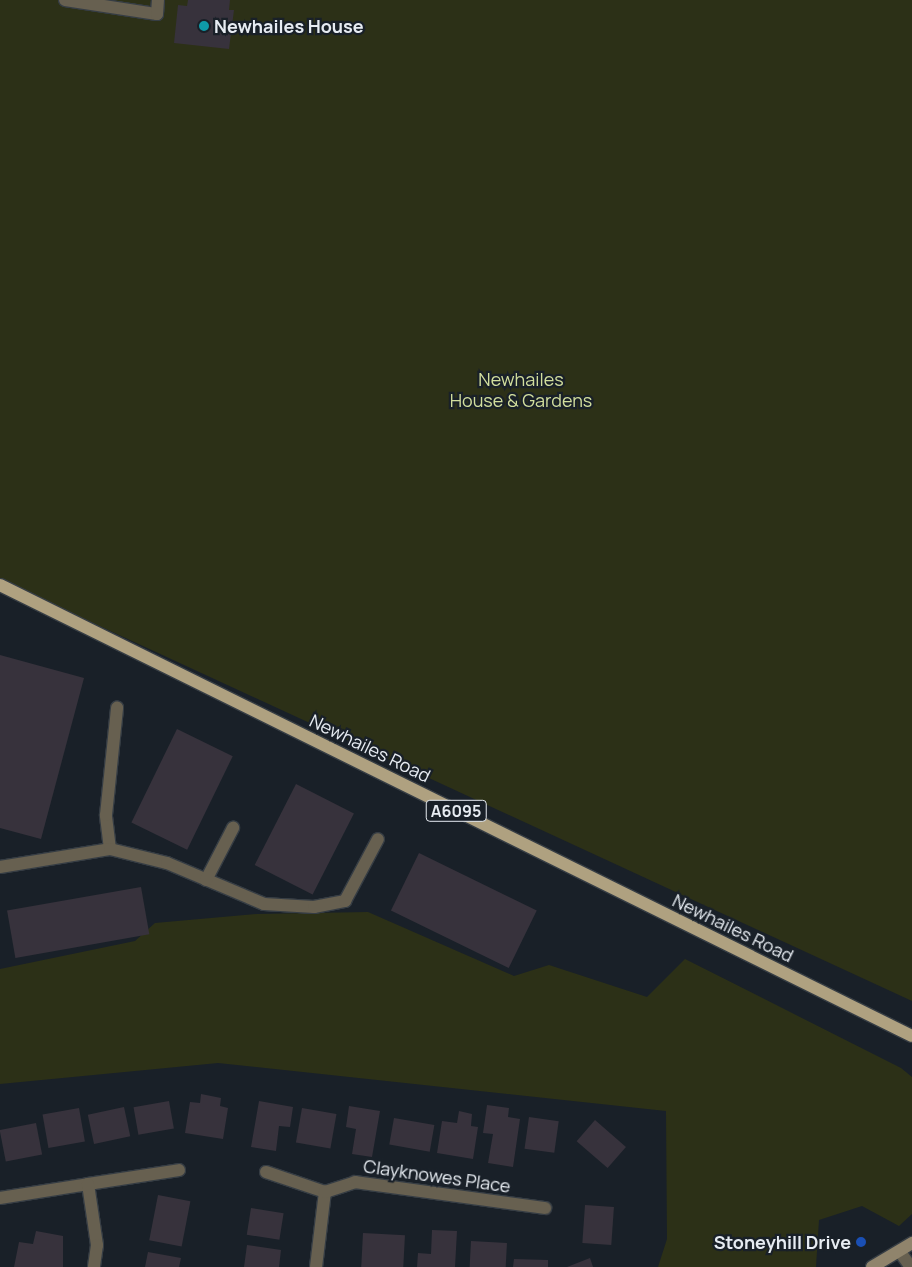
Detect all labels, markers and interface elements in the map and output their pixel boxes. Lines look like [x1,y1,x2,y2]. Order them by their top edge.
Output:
place label: Newhailes House [214,15,364,37]
marker: Newhailes House [198,20,210,32]
park label: Newhailes House & Gardens [450,369,592,412]
street label: Newhailes Road [306,709,434,787]
road number: A6095 [425,798,487,824]
street label: Newhailes Road [669,889,797,967]
street label: Clayknowes Place [362,1155,512,1197]
place label: Stoneyhill Drive [714,1231,851,1253]
marker: Stoneyhill Drive [855,1236,867,1248]

